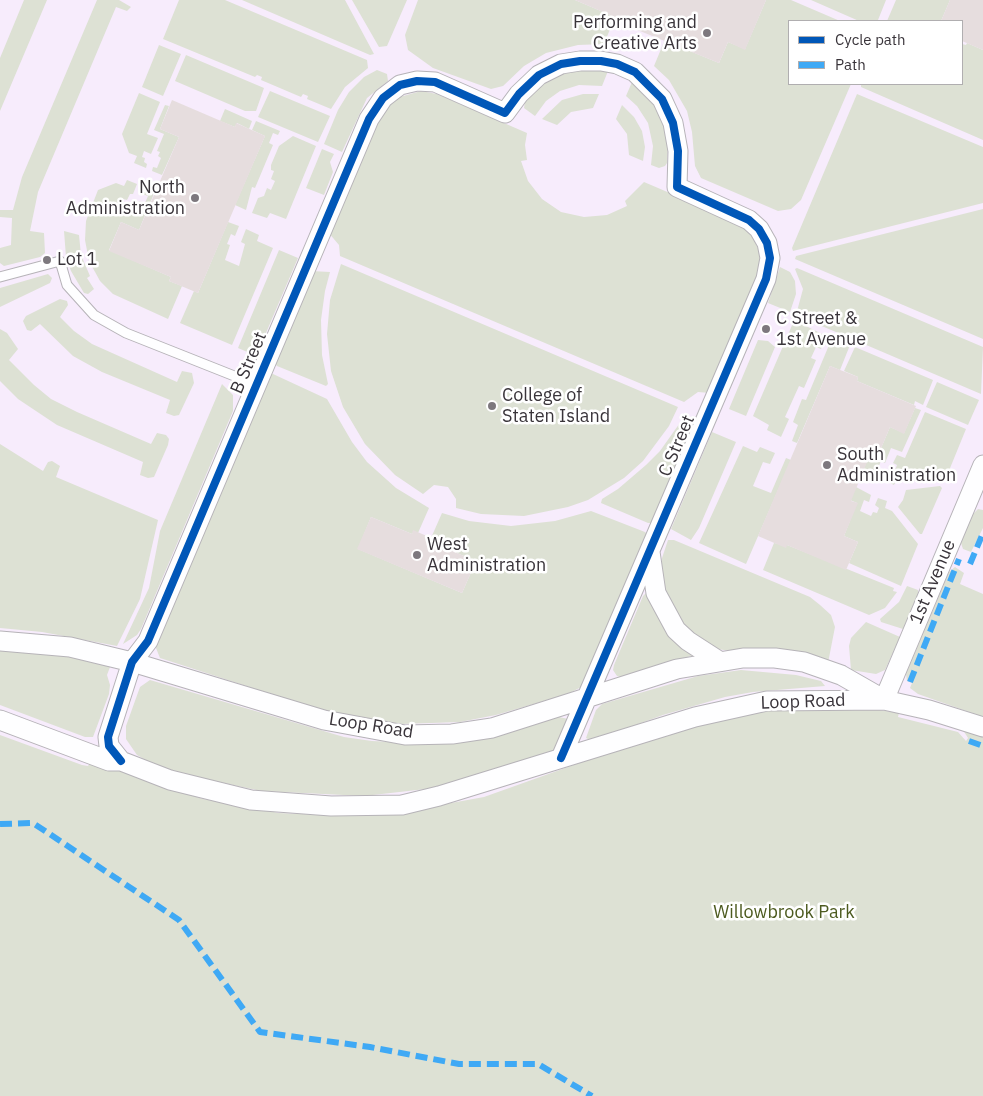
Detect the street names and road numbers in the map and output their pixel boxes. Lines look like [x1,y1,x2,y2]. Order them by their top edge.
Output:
street label: B Street [226,329,272,397]
street label: C Street [654,412,700,480]
street label: 1st Avenue [905,536,961,628]
street label: Loop Road [760,690,846,714]
street label: Loop Road [327,709,415,743]

